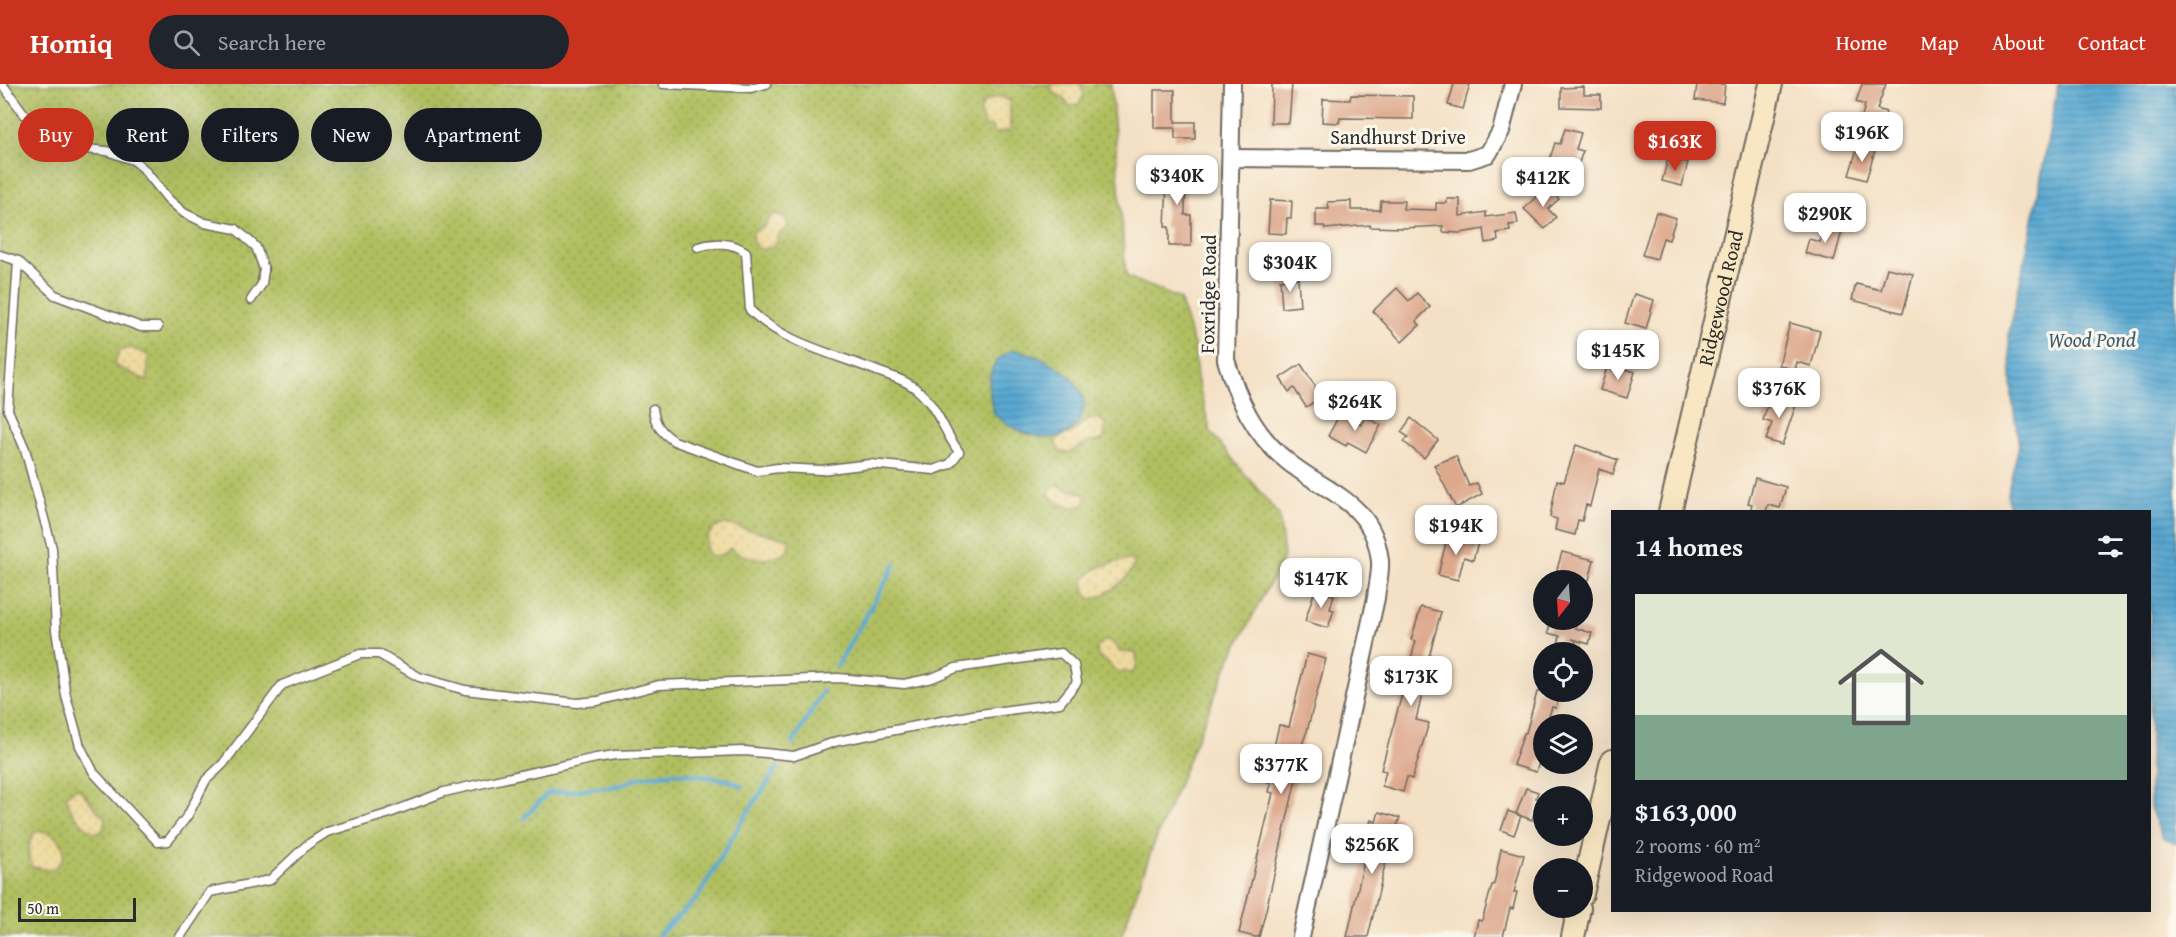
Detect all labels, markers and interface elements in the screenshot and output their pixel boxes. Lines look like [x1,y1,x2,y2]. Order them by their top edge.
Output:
search box [149,15,569,69]
text: Homiq [30,22,113,63]
icon: search [170,26,203,59]
text: Search here [218,26,326,58]
text: Home [1836,27,1887,58]
text: Map [1920,27,1959,58]
text: About [1992,27,2045,58]
text: Contact [2078,27,2146,58]
chip: Buy [18,108,94,162]
chip: Rent [106,108,189,162]
chip: Filters [201,108,299,162]
chip: New [311,108,392,162]
chip: Apartment [404,108,542,162]
pin: $196K [1820,112,1904,163]
text: $196K [1835,117,1889,146]
pin: $163K [1633,121,1717,172]
street label: Sandhurst Drive [1330,122,1466,151]
text: $163K [1648,126,1702,155]
pin: $340K [1135,155,1219,206]
pin: $412K [1501,157,1585,208]
text: $340K [1150,160,1204,189]
text: $412K [1516,162,1570,191]
pin: $290K [1783,193,1867,244]
text: $290K [1798,198,1852,227]
street label: Ridgewood Road [1690,227,1750,368]
street label: Foxridge Road [1192,234,1223,354]
pin: $304K [1248,242,1332,293]
text: $304K [1263,247,1317,276]
water label: Wood Pond [2048,324,2136,355]
pin: $145K [1576,330,1660,381]
text: $145K [1591,335,1645,364]
pin: $376K [1737,368,1821,419]
text: $376K [1752,373,1806,402]
pin: $264K [1313,381,1397,432]
text: $264K [1328,386,1382,415]
pin: $194K [1414,505,1498,556]
text: $194K [1429,510,1483,539]
text: 14 homes [1635,527,1743,566]
icon: filters [2094,530,2127,563]
pin: $147K [1279,558,1363,609]
text: $147K [1294,563,1348,592]
north arrow [1533,570,1593,630]
map controls [1533,570,1593,918]
icon: home [1827,633,1935,741]
button: locate [1533,642,1593,702]
pin: $173K [1369,656,1453,707]
text: $173K [1384,661,1438,690]
button: layers [1533,714,1593,774]
pin: $377K [1239,744,1323,795]
text: $377K [1254,749,1308,778]
button: + [1533,786,1593,846]
text: $163,000 [1635,792,1737,831]
pin: $256K [1330,824,1414,875]
text: $256K [1345,829,1399,858]
text: 2 rooms · 60 m² [1635,831,1761,860]
button: − [1533,858,1593,918]
text: Ridgewood Road [1635,860,1773,889]
scale bar [18,895,136,922]
text: 50 m [27,896,59,920]

